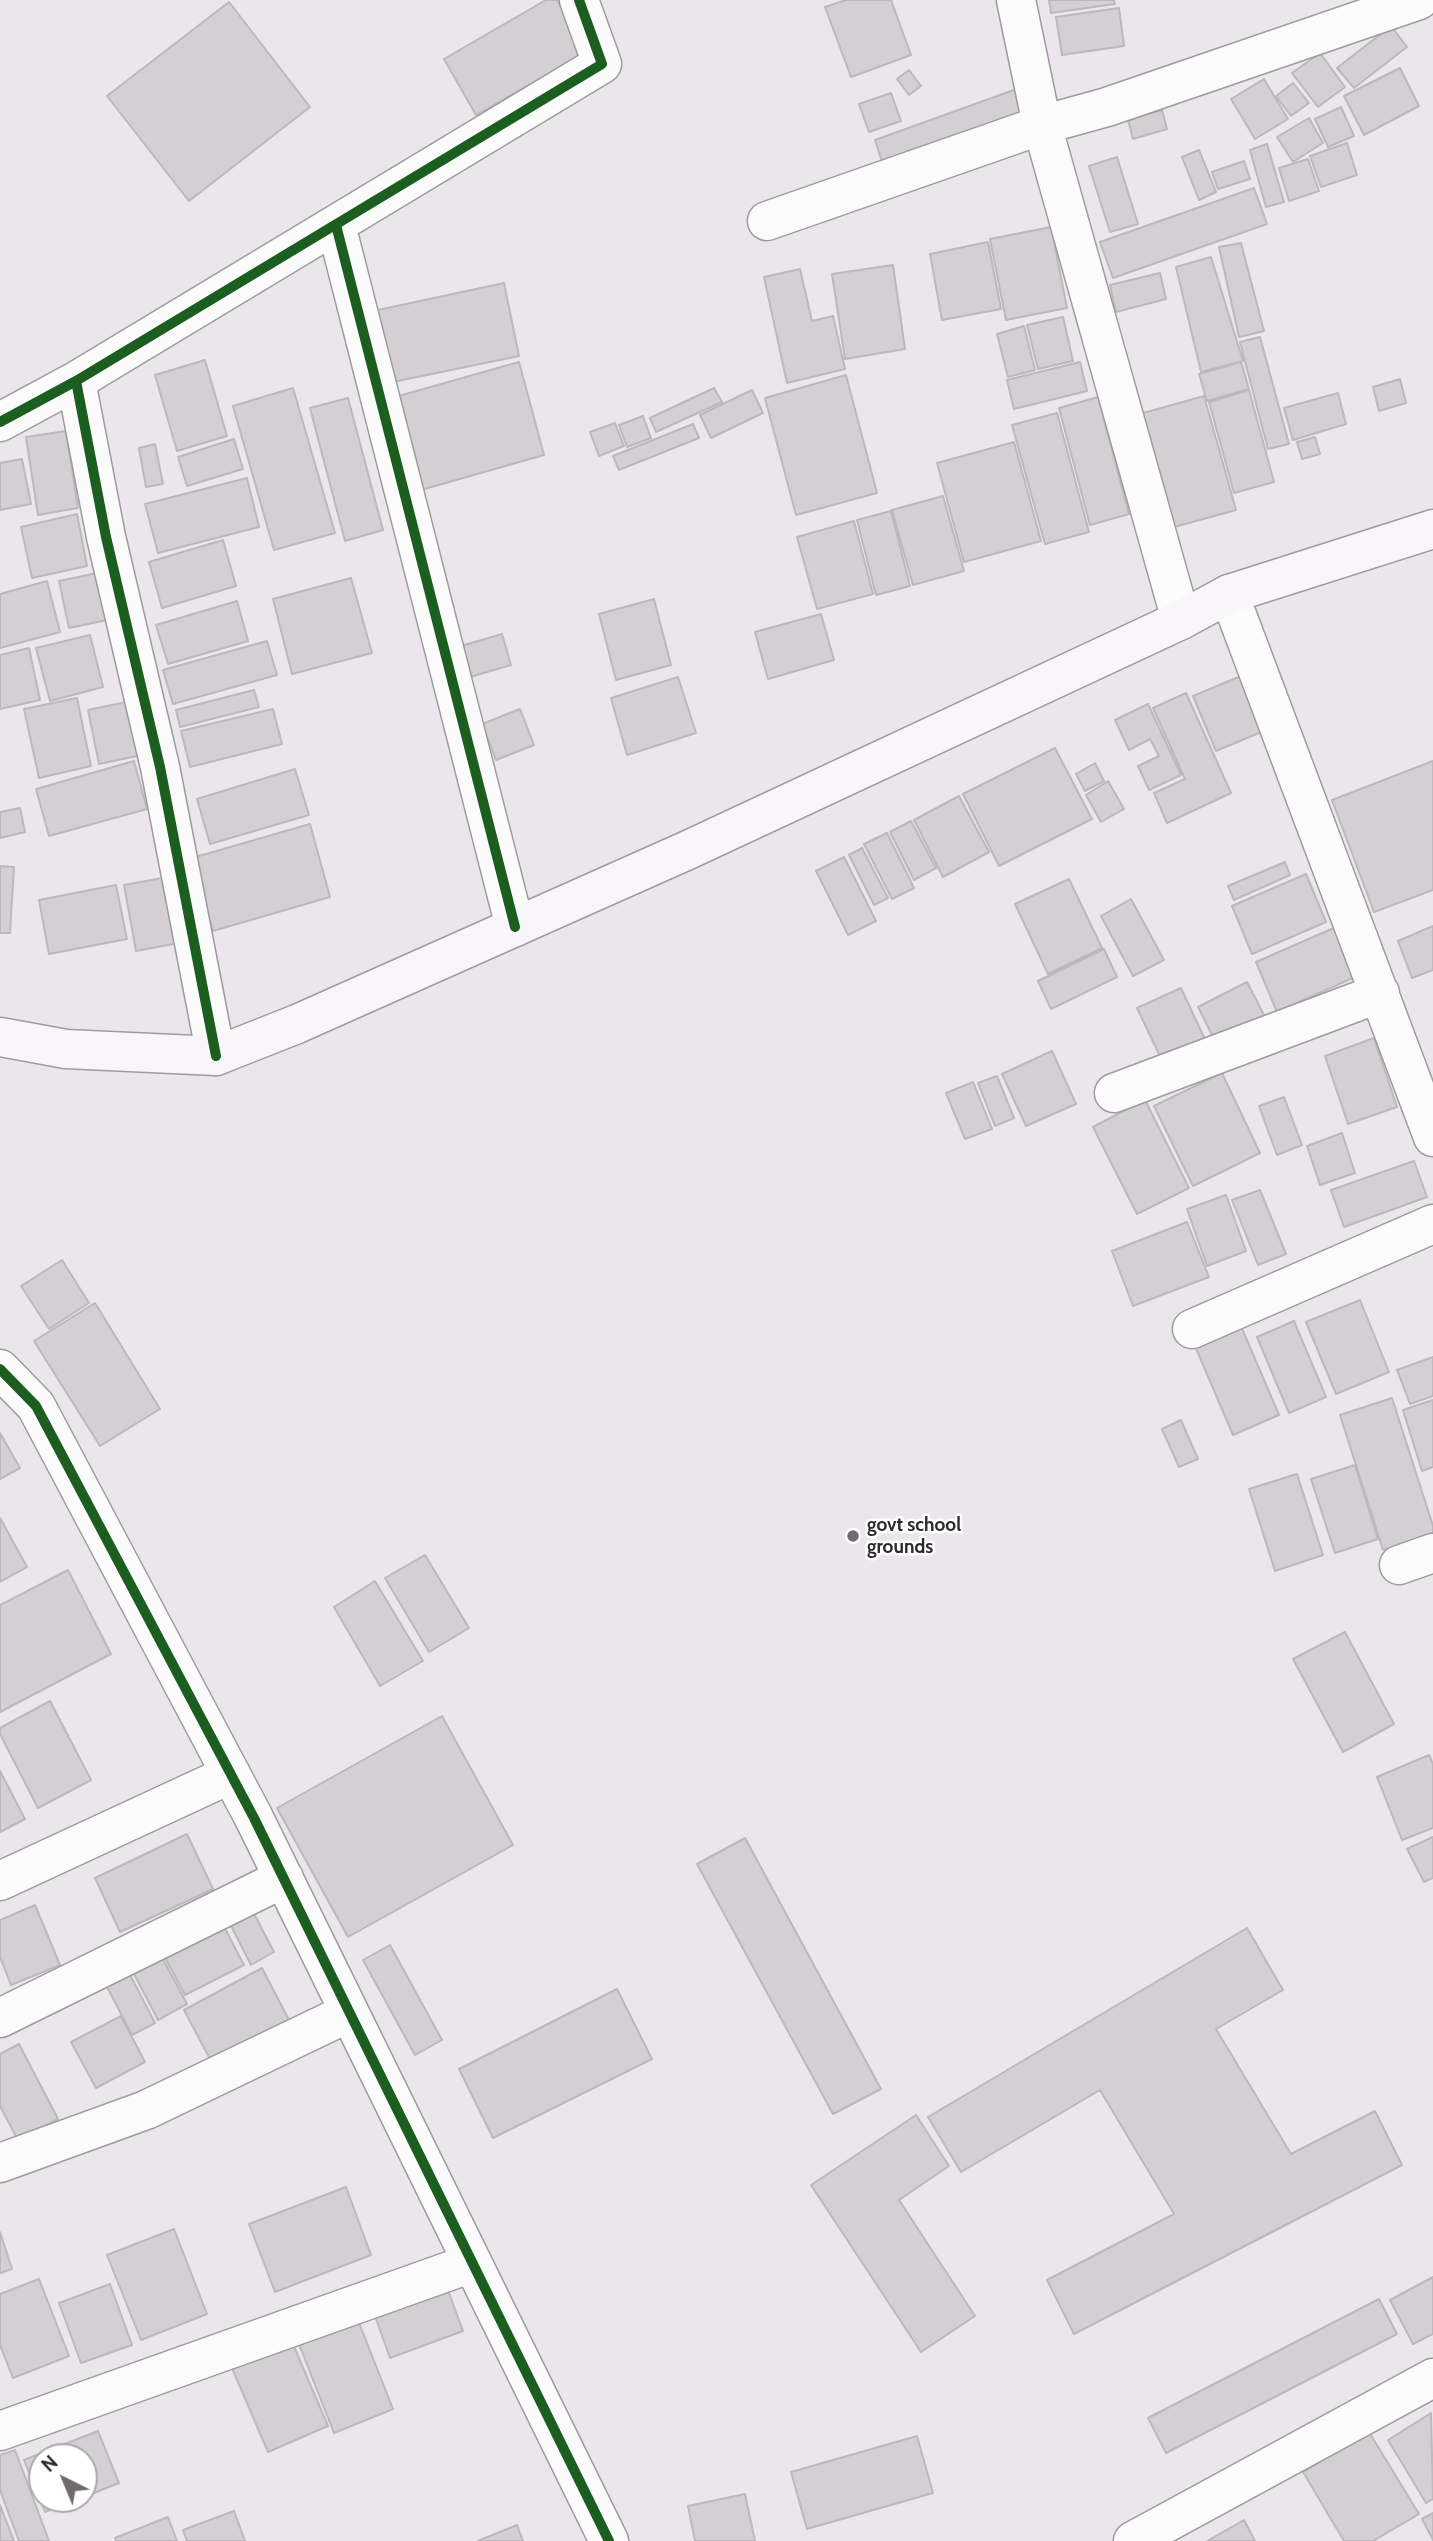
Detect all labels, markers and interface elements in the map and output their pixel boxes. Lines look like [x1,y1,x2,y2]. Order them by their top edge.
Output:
place label: govt school grounds [867,1514,961,1558]
marker: govt school grounds [845,1528,861,1544]
north arrow [28,2443,98,2513]
text: N [37,2451,62,2477]

